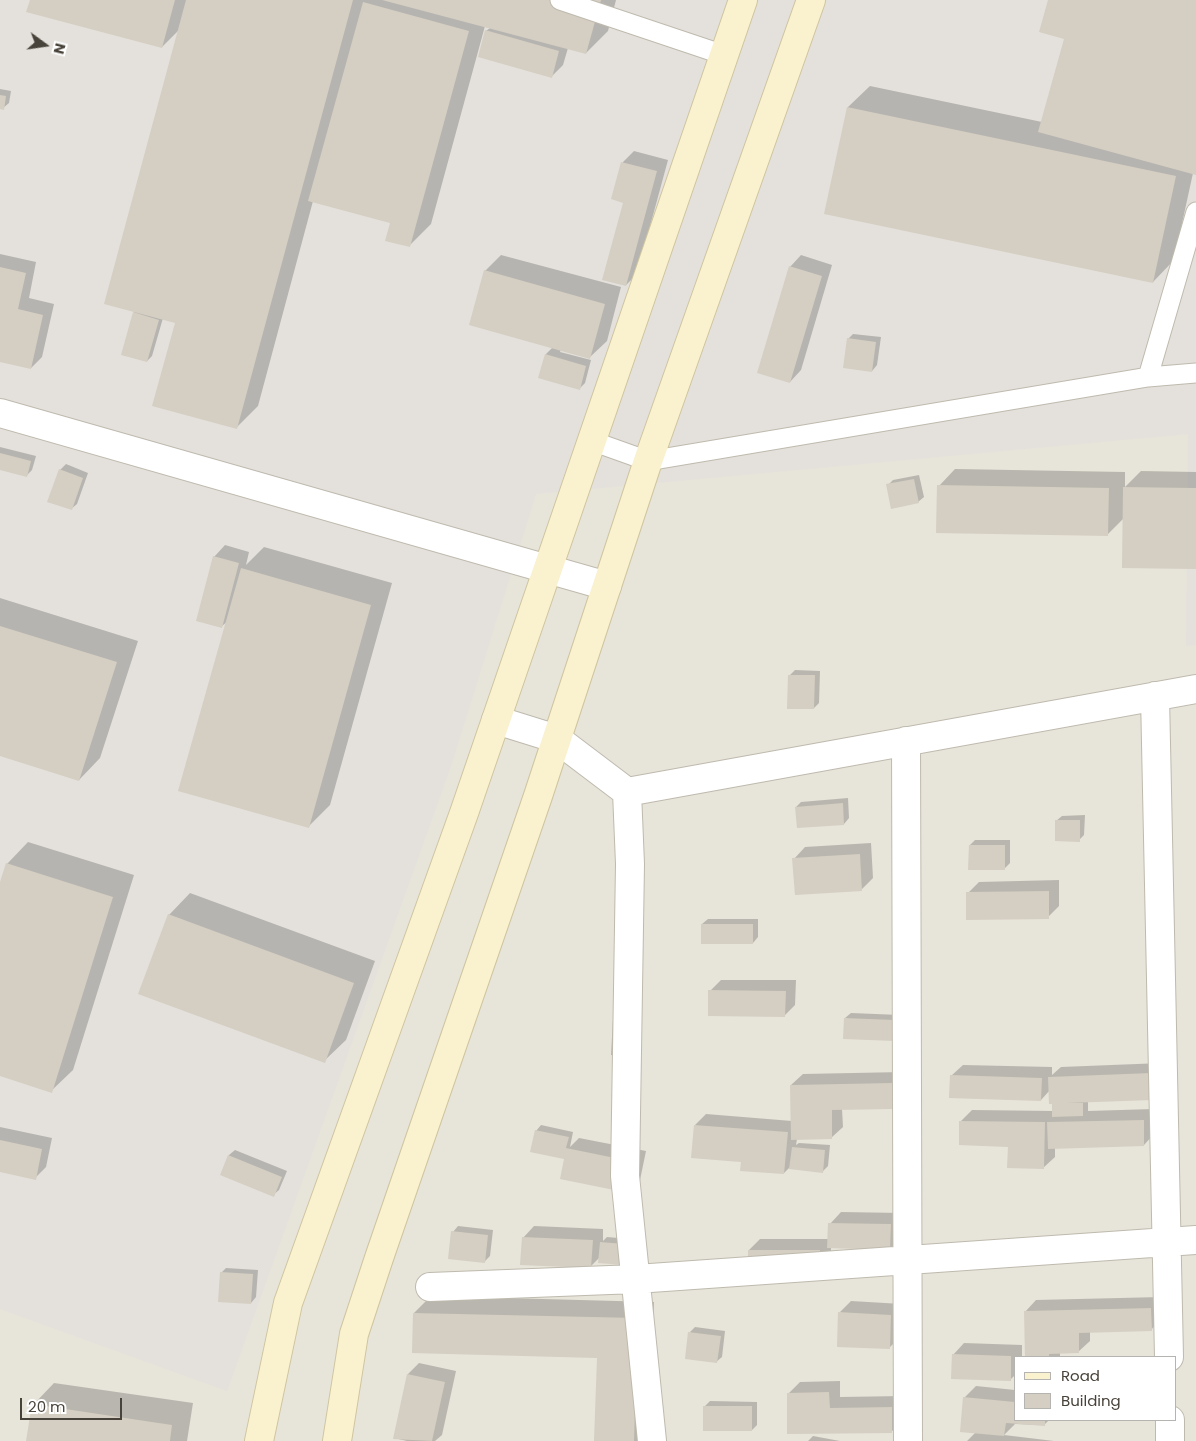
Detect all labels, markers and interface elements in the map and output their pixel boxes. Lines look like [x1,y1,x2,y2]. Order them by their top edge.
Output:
north arrow [20,20,70,70]
text: N [49,41,71,56]
legend [1014,1356,1176,1421]
text: Road [1061,1365,1100,1386]
scale bar [22,1388,125,1420]
text: Building [1061,1390,1121,1411]
text: 20 m [28,1396,66,1417]

